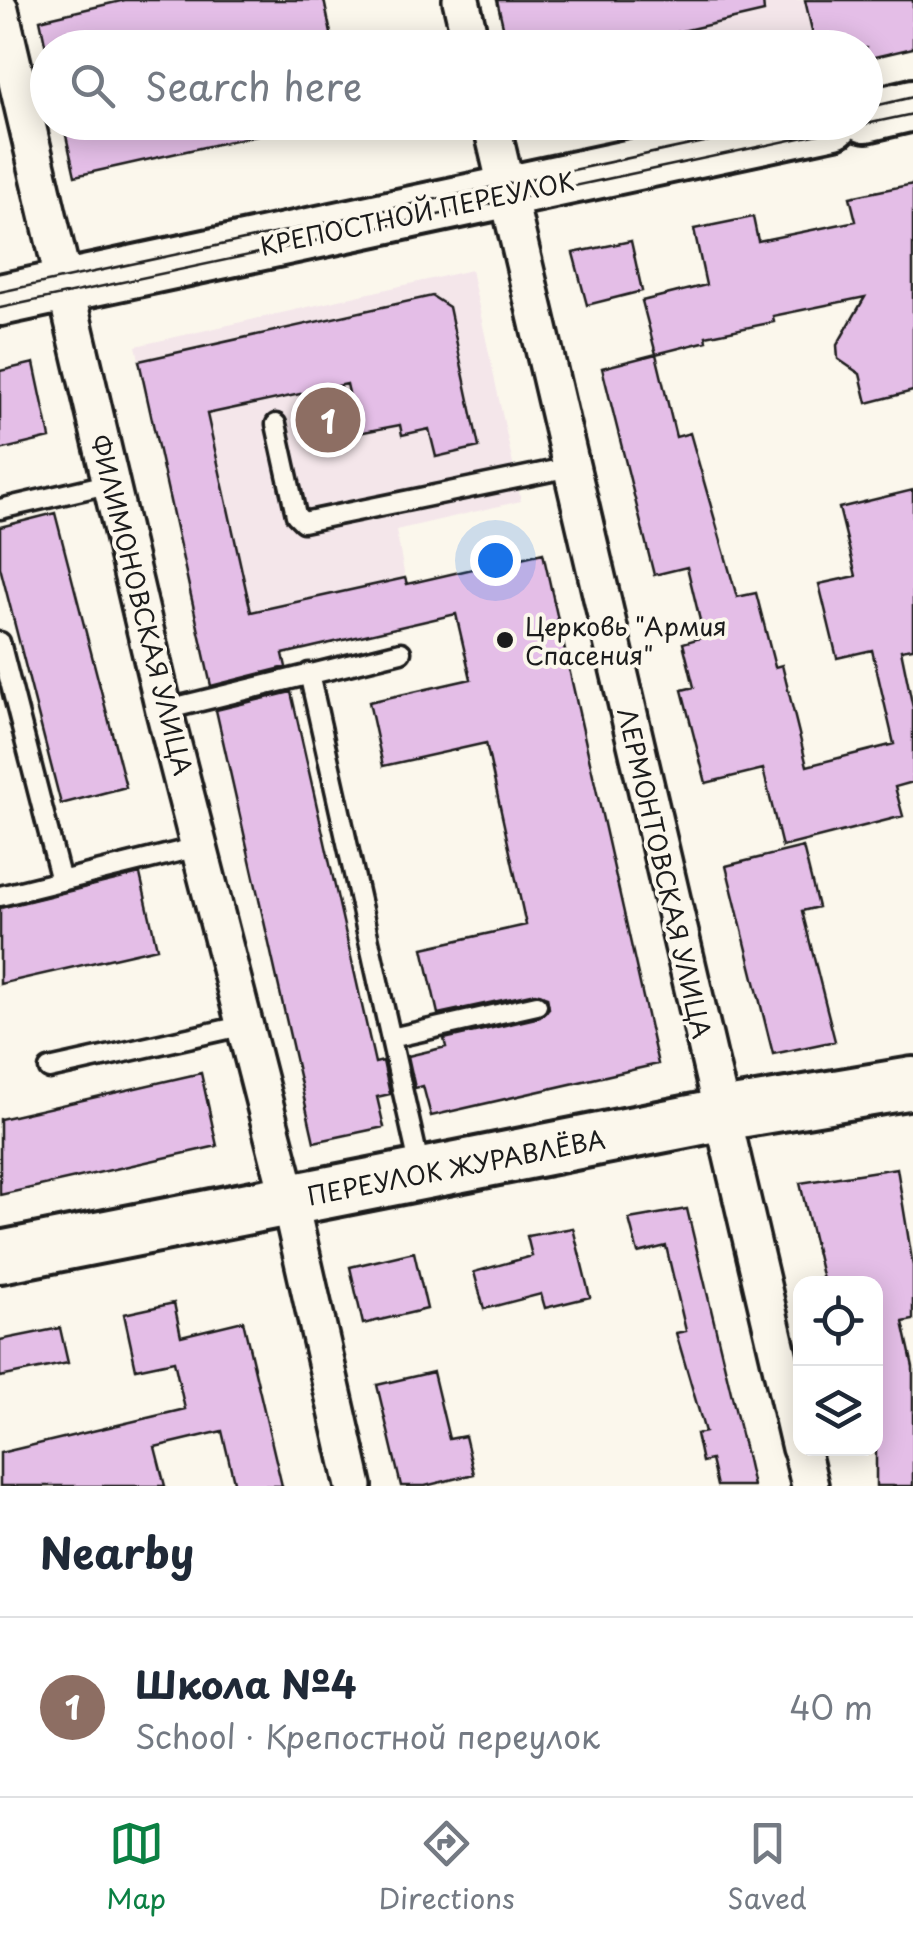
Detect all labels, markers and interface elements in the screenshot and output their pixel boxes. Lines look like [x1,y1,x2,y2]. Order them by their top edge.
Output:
search box [30,30,883,140]
text: Search here [145,57,362,114]
icon: search [65,58,120,113]
street label: КРЕПОСТНОЙ ПЕРЕУЛОК [257,161,577,265]
pin: 1 [296,382,360,458]
street label: ФИЛИМОНОВСКАЯ УЛИЦА [81,431,203,779]
your location [470,535,521,586]
place label: Церковь "Армия Спасения" [525,607,727,674]
marker: Церковь "Армия Спасения" [494,629,516,651]
street label: ЛЕРМОНТОВСКАЯ УЛИЦА [608,704,722,1042]
street label: ПЕРЕУЛОК ЖУРАВЛЁВА [304,1119,608,1215]
map controls [793,1276,883,1456]
button: locate [793,1276,883,1366]
button: layers [793,1366,883,1456]
text: Nearby [40,1520,194,1583]
text: Школа №4 [135,1655,357,1712]
text: 1 [65,1683,80,1731]
text: 40 m [789,1683,873,1731]
text: School · Крепостной переулок [135,1712,600,1760]
tab: Map [106,1816,166,1919]
tab: Directions [379,1816,515,1919]
tab: Saved [727,1816,807,1919]

